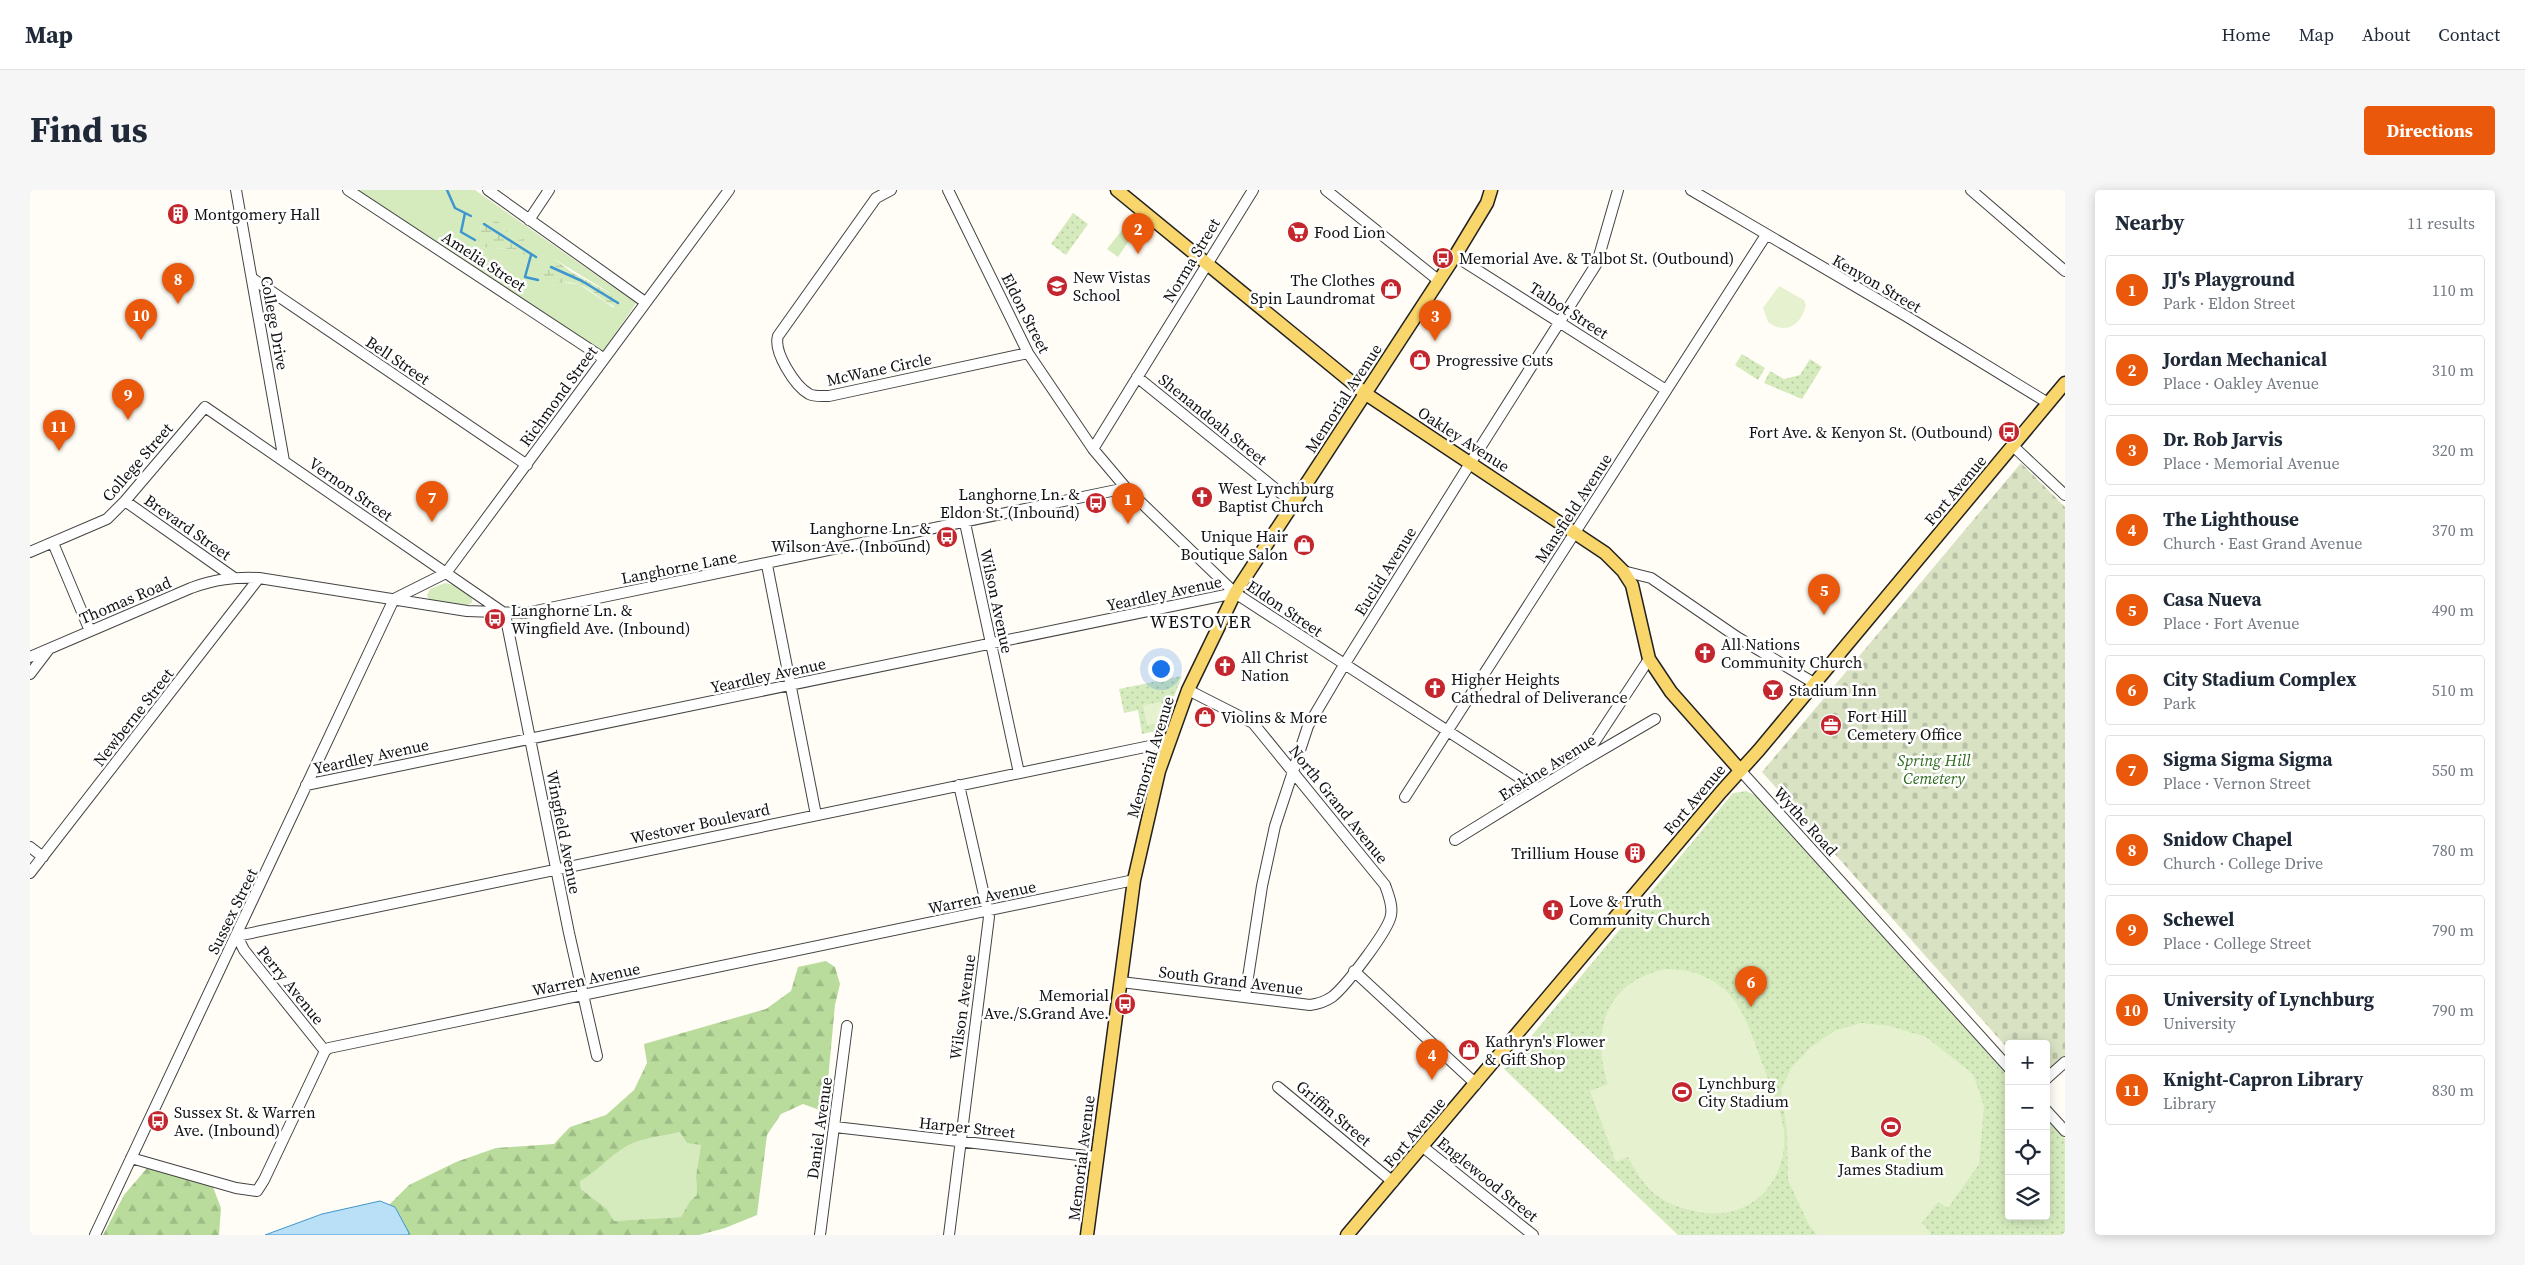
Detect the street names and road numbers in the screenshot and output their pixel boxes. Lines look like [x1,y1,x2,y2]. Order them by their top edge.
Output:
street label: Norma Street [1157,213,1225,306]
street label: Amelia Street [438,226,531,297]
street label: Kenyon Street [1829,249,1926,318]
street label: Eldon Street [996,269,1056,357]
street label: College Drive [256,274,294,372]
street label: Talbot Street [1525,276,1613,344]
street label: Bell Street [362,331,435,390]
street label: Memorial Avenue [1299,339,1387,457]
street label: Richmond Street [514,341,602,451]
street label: McWane Circle [824,347,934,391]
street label: Shenandoah Street [1154,368,1273,470]
street label: Oakley Avenue [1414,401,1514,477]
street label: College Street [97,417,178,506]
street label: Mansfield Avenue [1529,449,1617,567]
street label: Fort Avenue [1919,450,1991,530]
street label: Vernon Street [305,452,398,527]
street label: Brevard Street [140,489,236,566]
street label: Euclid Avenue [1349,522,1421,620]
street label: Langhorne Lane [619,545,739,589]
street label: Wilson Avenue [975,547,1019,655]
street label: Yeardley Avenue [1104,570,1224,616]
street label: Thomas Road [76,571,174,629]
street label: Eldon Street [1243,575,1328,642]
street label: Yeardley Avenue [708,652,828,698]
street label: Newberne Street [88,663,179,770]
street label: Memorial Avenue [1121,693,1179,821]
street label: Erskine Avenue [1494,728,1600,806]
street label: Yeardley Avenue [311,733,431,779]
street label: North Grand Avenue [1284,740,1394,868]
street label: Fort Avenue [1658,759,1730,839]
street label: Wingfield Avenue [541,768,587,896]
street label: Wythe Road [1769,782,1843,860]
street label: Westover Boulevard [628,797,772,849]
street label: Sussex Street [202,864,263,958]
street label: Warren Avenue [926,875,1038,919]
street label: Perry Avenue [252,941,330,1029]
street label: Wilson Avenue [944,953,980,1061]
street label: Warren Avenue [530,957,642,1001]
street label: South Grand Avenue [1158,960,1304,1000]
street label: Griffin Street [1292,1075,1377,1151]
street label: Daniel Avenue [801,1076,837,1180]
street label: Fort Avenue [1378,1092,1450,1172]
street label: Memorial Avenue [1062,1094,1100,1222]
street label: Harper Street [918,1111,1017,1143]
street label: Englewood Street [1433,1131,1544,1227]

